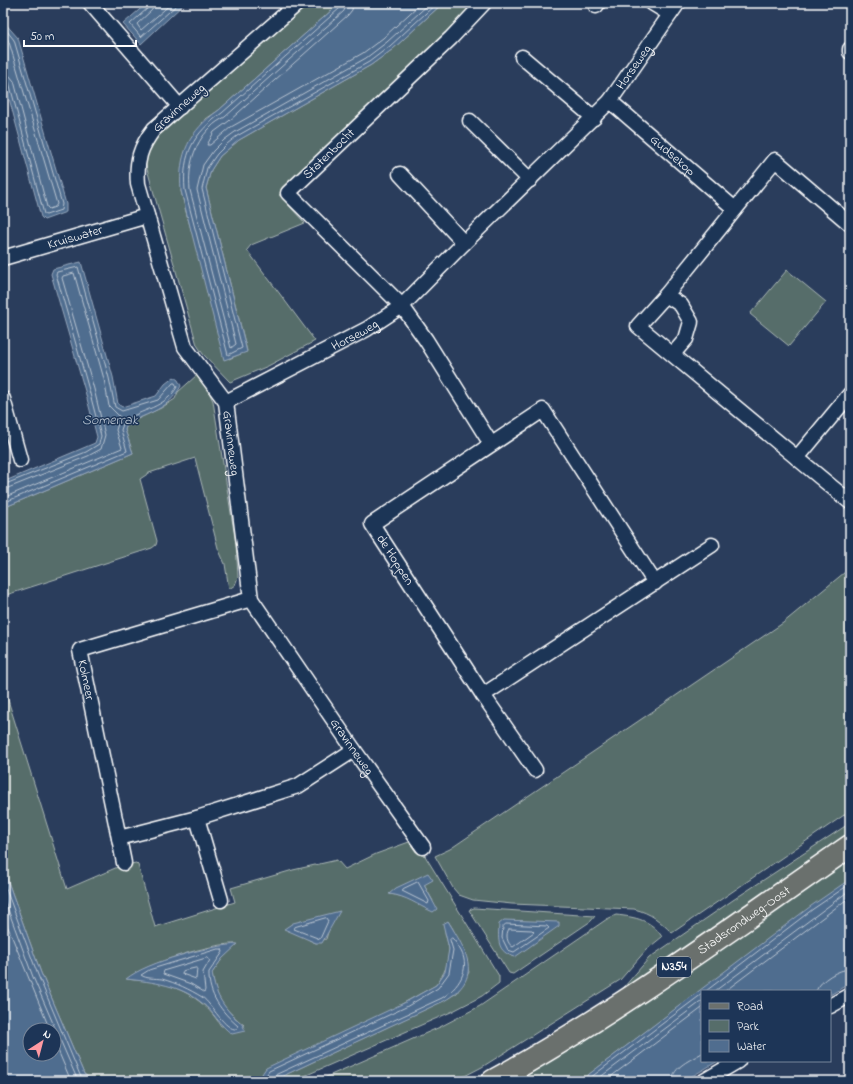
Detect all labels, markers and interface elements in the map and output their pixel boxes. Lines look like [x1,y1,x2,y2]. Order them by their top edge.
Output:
scale bar [24,22,136,48]
text: 50 m [30,28,54,46]
street label: Horseweg [611,41,657,93]
street label: Gravinneweg [148,79,210,138]
street label: Statenbocht [299,124,360,184]
street label: Gudsekop [646,130,700,180]
street label: Kruiswater [45,220,106,254]
street label: Horseweg [328,315,383,356]
street label: Gravinneweg [218,409,245,477]
water label: Somerrak [82,410,139,431]
street label: de Hoppen [371,531,419,589]
street label: Kolmeer [73,658,100,703]
street label: Gravinneweg [326,714,379,780]
street label: Stadsrondweg-Oost [693,881,795,959]
road number: N354 [657,957,691,977]
legend [701,990,831,1062]
text: Road [737,998,763,1016]
text: Park [737,1018,759,1036]
north arrow [22,1022,62,1062]
text: N [40,1026,55,1043]
text: Water [737,1038,766,1056]

